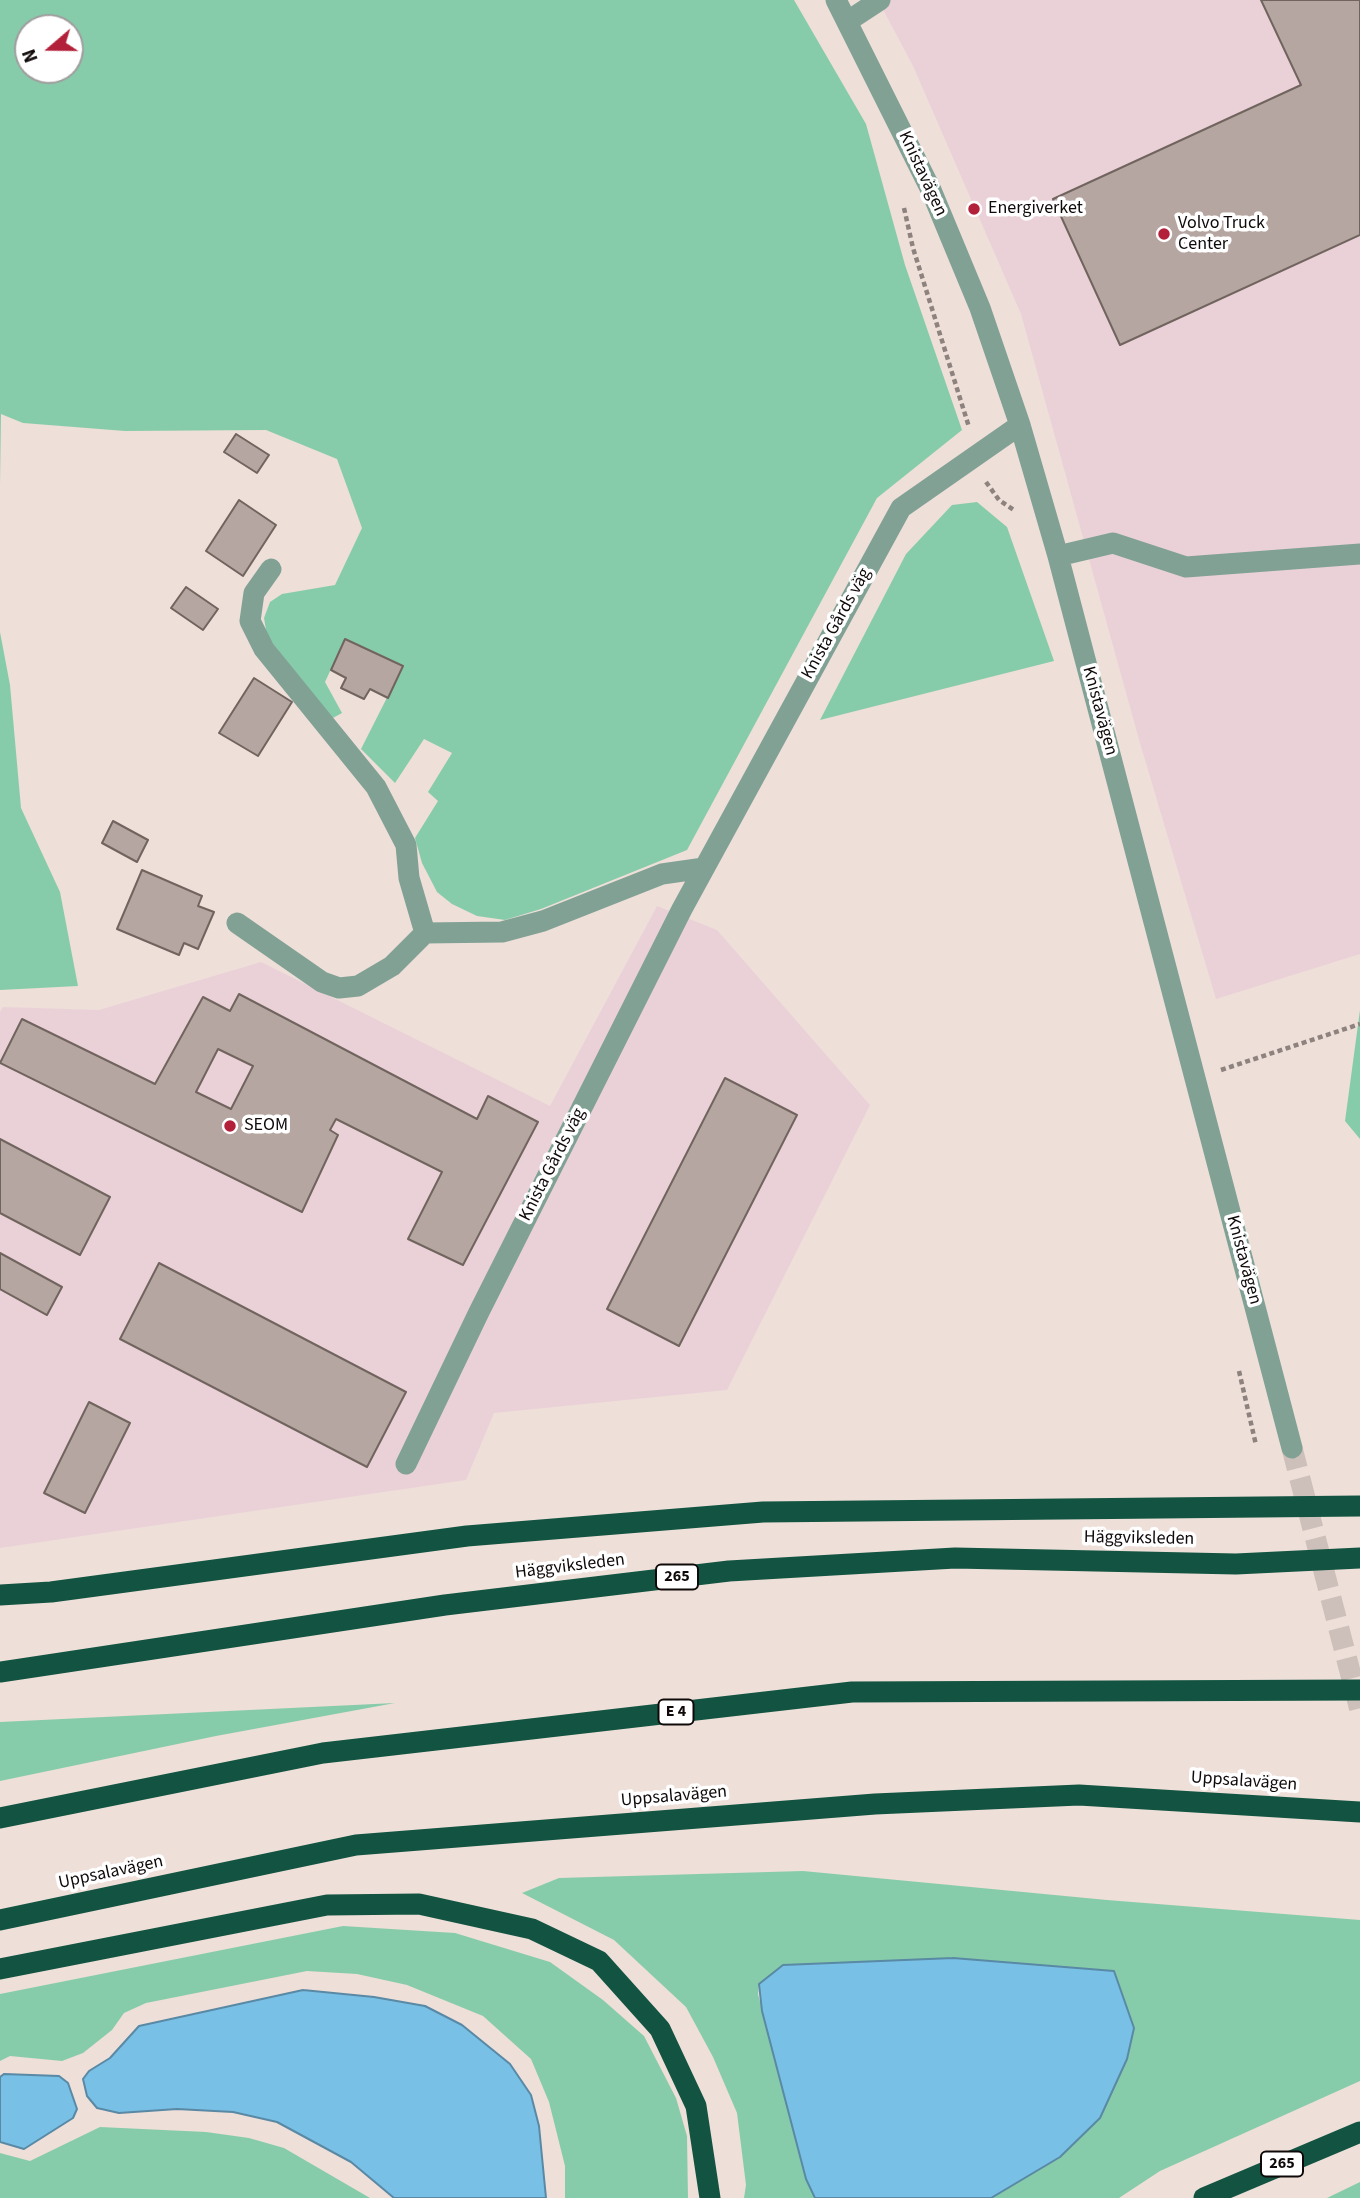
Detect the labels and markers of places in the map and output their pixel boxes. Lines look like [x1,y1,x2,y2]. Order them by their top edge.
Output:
place label: Energiverket [988,198,1083,220]
marker: Energiverket [966,201,982,217]
place label: Volvo Truck Center [1178,213,1265,256]
marker: Volvo Truck Center [1156,226,1172,242]
place label: SEOM [244,1115,288,1137]
marker: SEOM [222,1118,238,1134]

